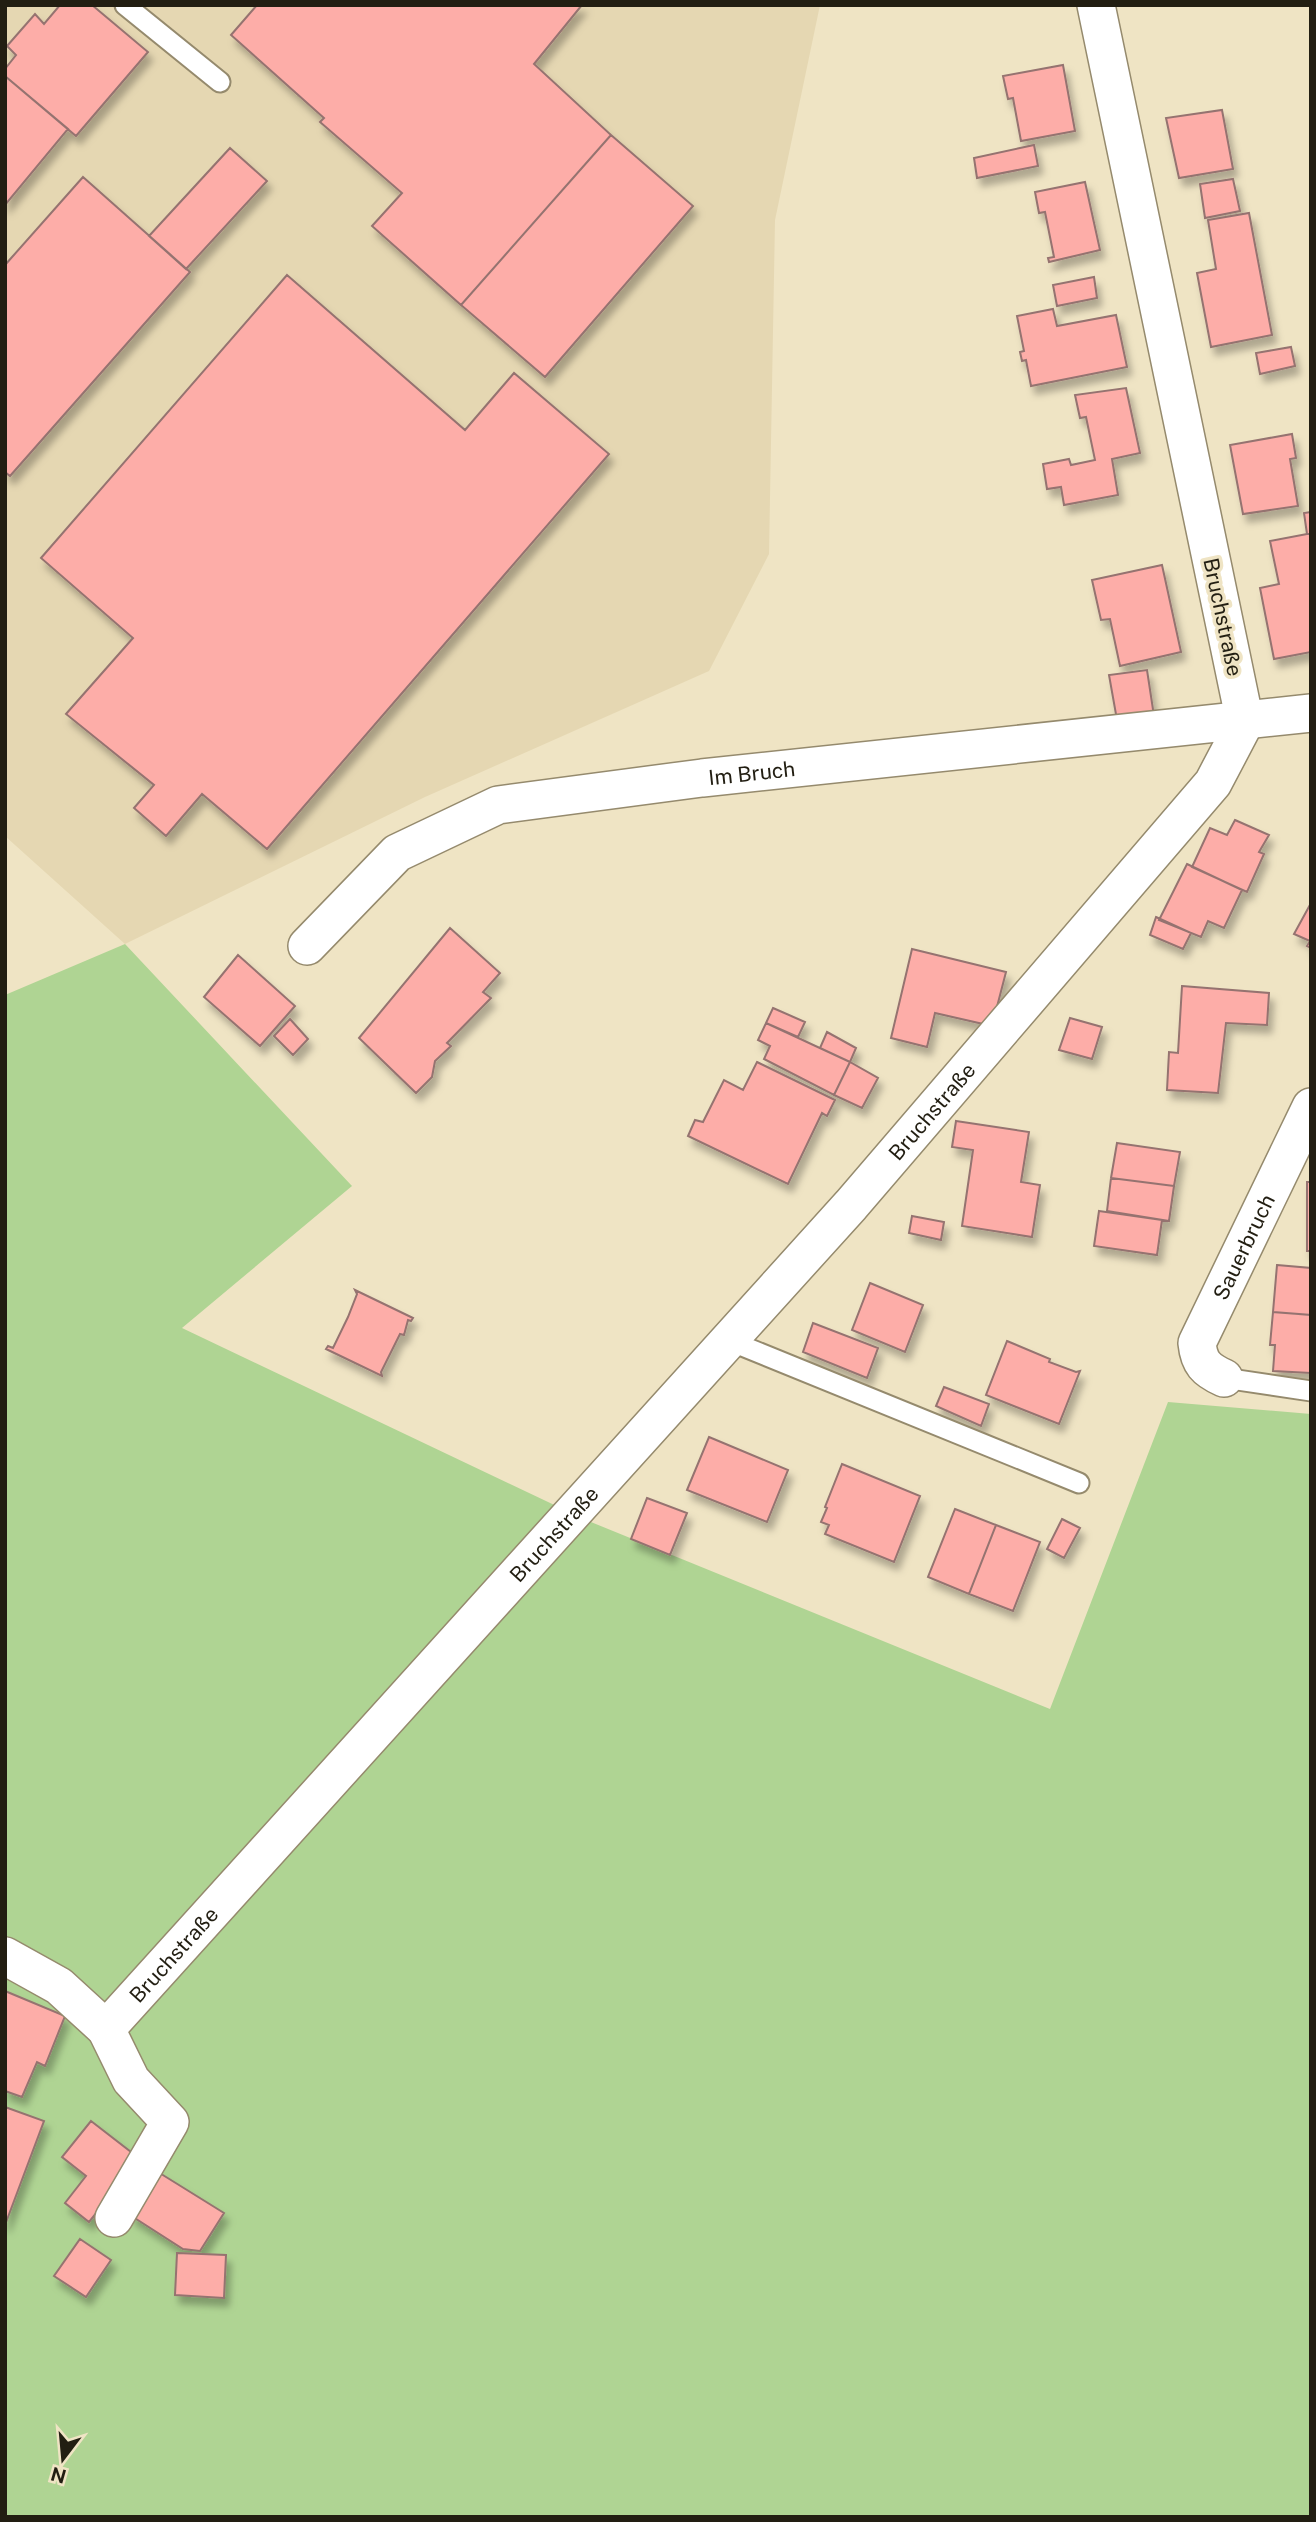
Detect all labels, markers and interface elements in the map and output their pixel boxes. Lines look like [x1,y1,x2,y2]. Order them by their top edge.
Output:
street label: Bruchstraße [1198,556,1248,678]
street label: Im Bruch [707,756,796,790]
street label: Bruchstraße [883,1057,980,1165]
street label: Sauerbruch [1207,1190,1280,1304]
street label: Bruchstraße [504,1481,603,1587]
street label: Bruchstraße [124,1901,223,2007]
north arrow [28,2424,98,2494]
text: N [48,2463,68,2488]

